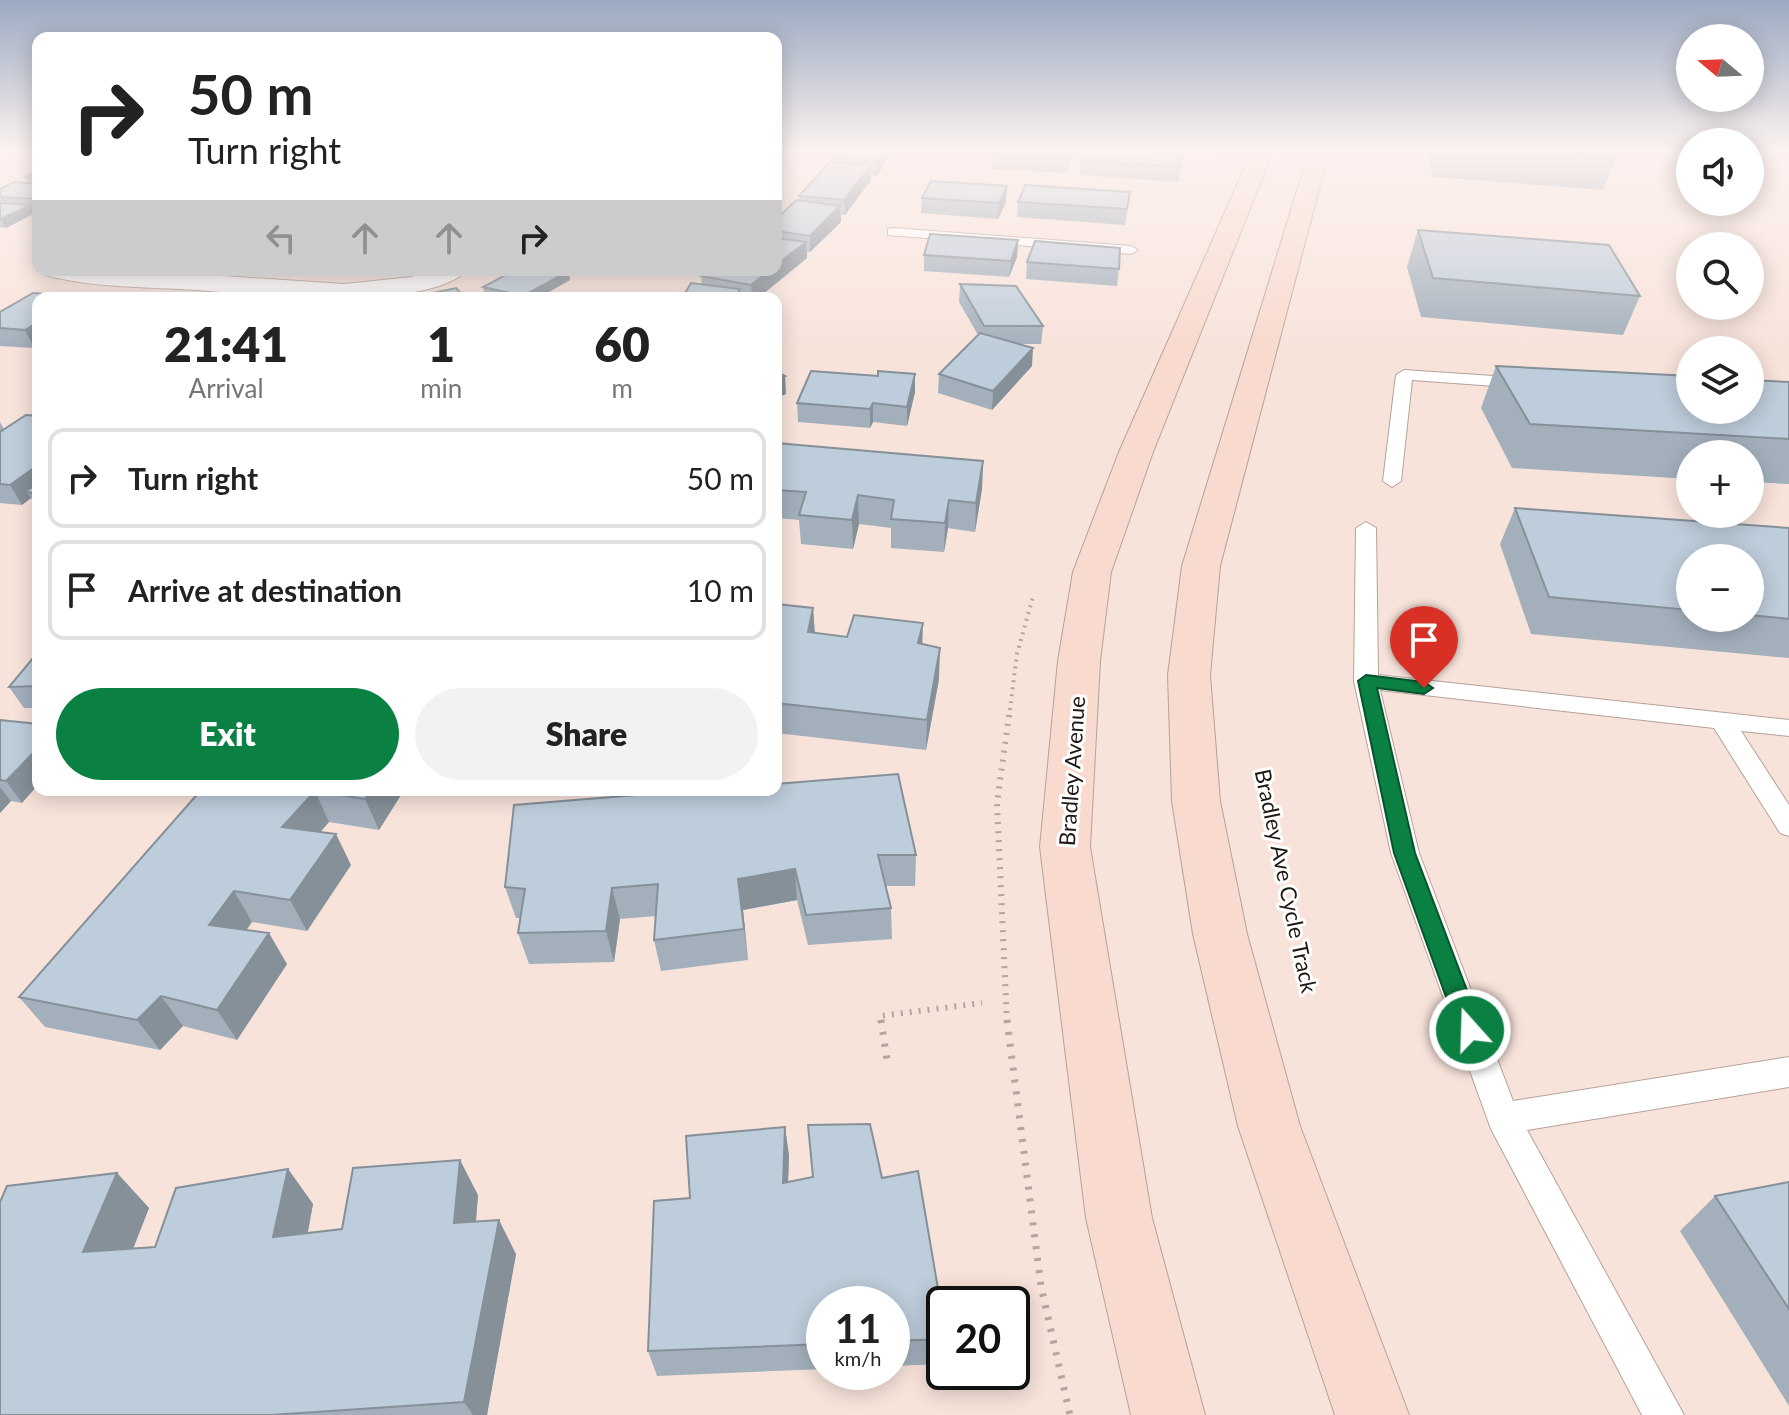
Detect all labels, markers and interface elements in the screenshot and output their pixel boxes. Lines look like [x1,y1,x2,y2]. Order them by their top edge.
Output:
north arrow [1676,24,1764,112]
map controls [1676,24,1764,632]
text: 50 m [188,60,313,127]
icon: right [56,64,160,168]
text: Turn right [188,128,341,172]
button: sound [1676,128,1764,216]
icon: left [259,216,303,260]
icon: ahead [343,216,387,260]
icon: ahead [427,216,471,260]
icon: right [511,216,555,260]
button: search [1676,232,1764,320]
text: 21:41 [164,315,288,372]
text: 1 [427,315,455,372]
text: 60 [594,315,650,372]
button: layers [1676,336,1764,424]
text: Arrival [189,372,264,404]
text: min [420,372,462,404]
text: m [611,372,633,404]
button: + [1676,440,1764,528]
icon: right [60,456,104,500]
text: Turn right [128,460,258,496]
text: 50 m [687,460,754,496]
button: − [1676,544,1764,632]
icon: arrive [60,568,104,612]
text: Arrive at destination [128,572,402,608]
text: 10 m [687,572,754,608]
pin [1390,606,1458,688]
icon: arrive [1402,618,1446,662]
button: Exit [56,688,399,780]
button: Share [415,688,758,780]
street label: Bradley Avenue [1053,695,1090,847]
street label: Bradley Ave Cycle Track [1250,766,1324,996]
position arrow [1428,988,1512,1072]
speed limit sign: 20 [926,1286,1030,1390]
text: 11 [835,1304,881,1352]
text: km/h [835,1346,881,1370]

